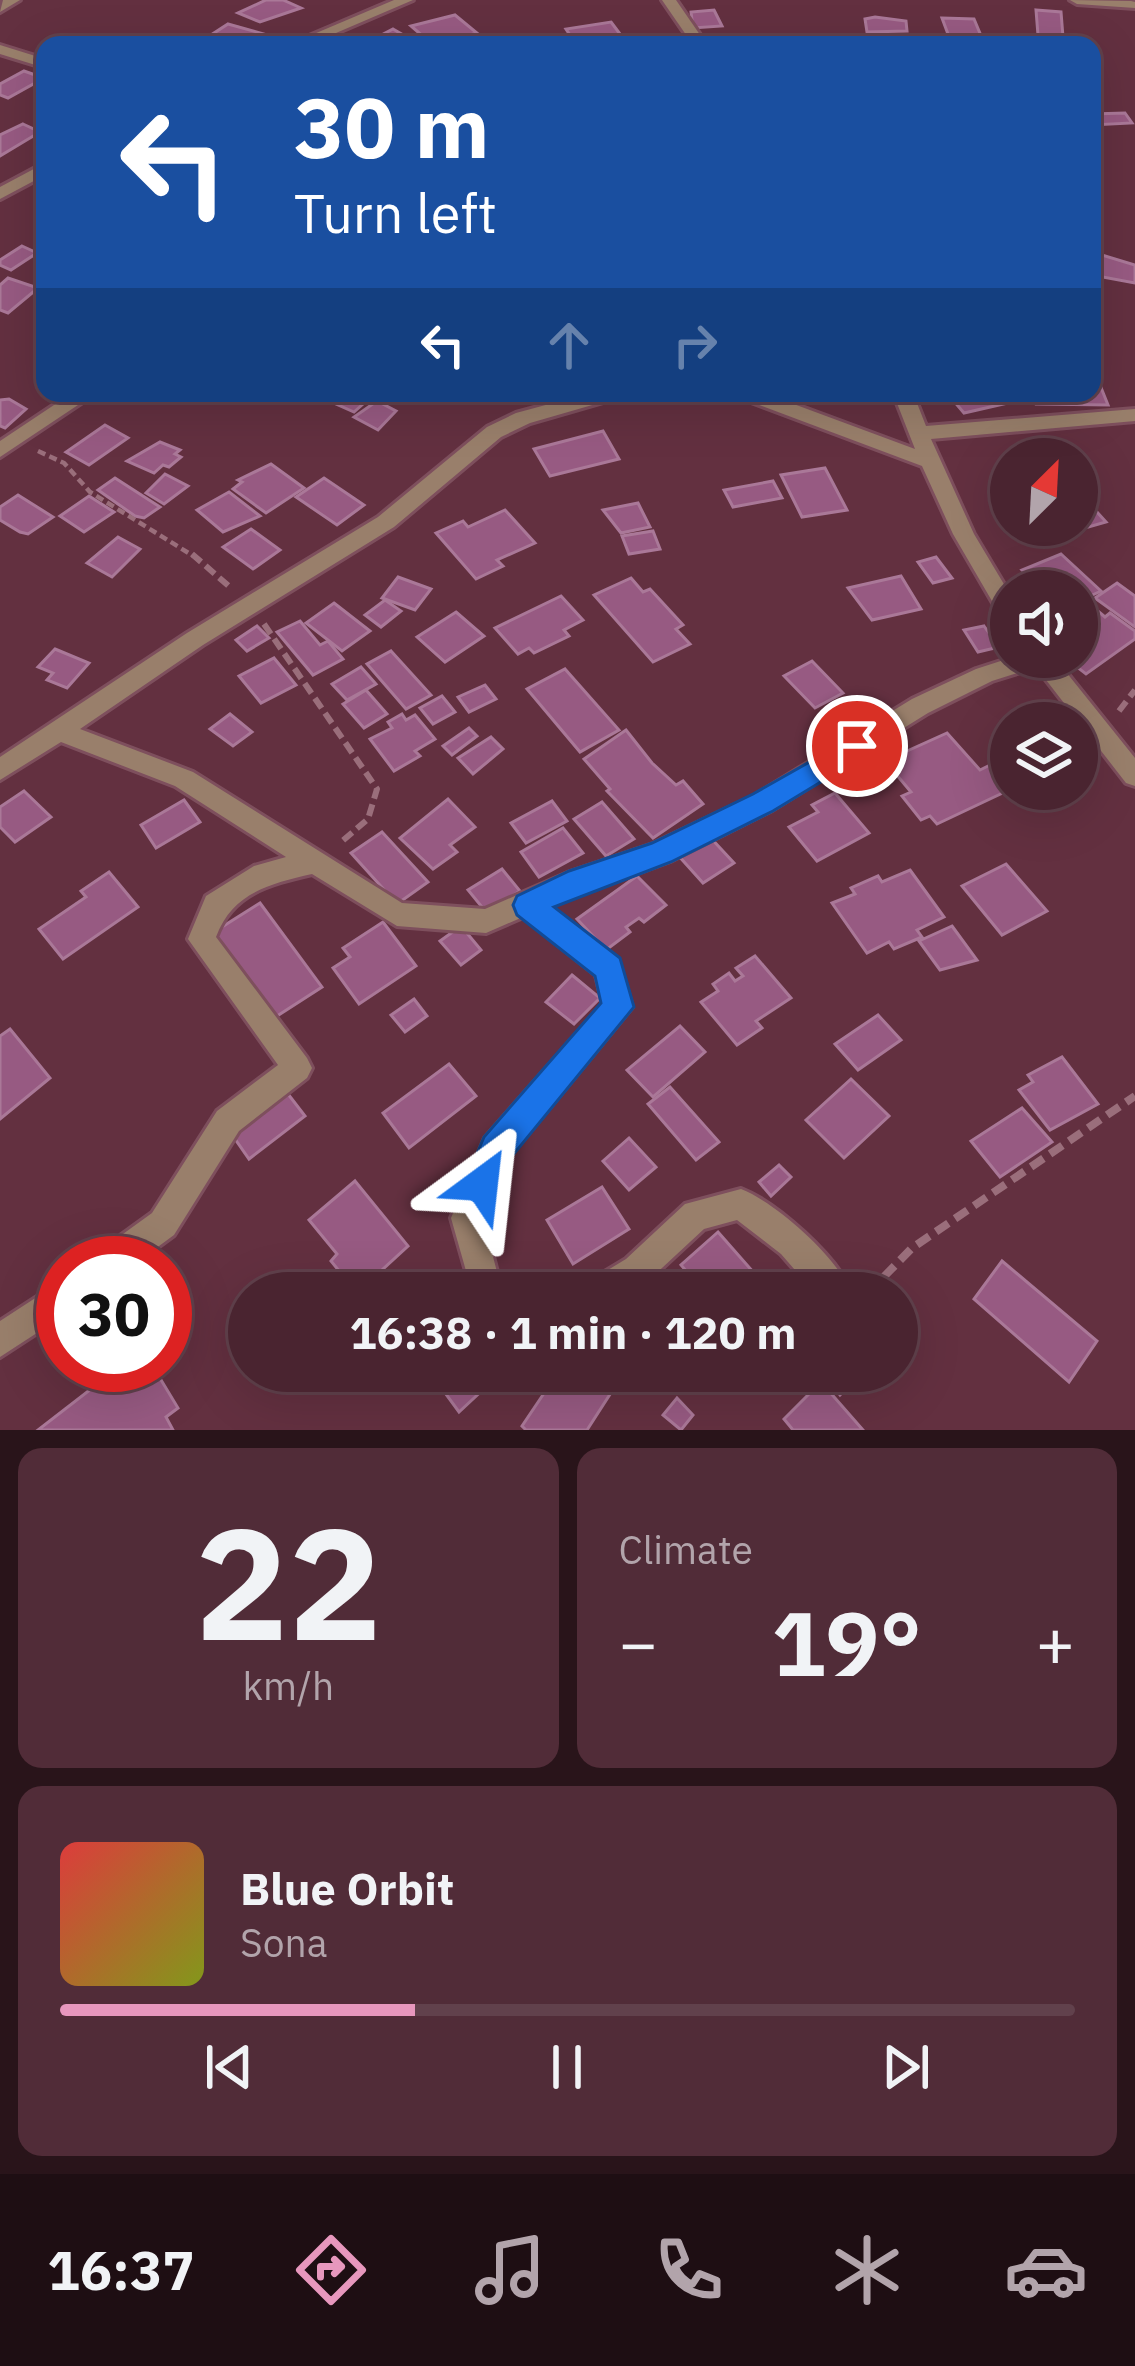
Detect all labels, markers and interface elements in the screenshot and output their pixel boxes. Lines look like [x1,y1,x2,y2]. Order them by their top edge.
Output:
text: 30 m [294,72,490,181]
icon: left [96,84,252,240]
text: Turn left [294,178,497,248]
icon: left [410,312,476,378]
icon: ahead [536,312,602,378]
icon: right [662,312,728,378]
north arrow [990,438,1098,546]
map controls [990,438,1098,810]
button: sound [990,570,1098,678]
pin [806,695,908,797]
button: layers [990,702,1098,810]
icon: arrive [824,713,890,779]
position arrow [419,1121,545,1247]
speed limit sign: 30 [36,1236,192,1392]
text: 16:38 · 1 min · 120 m [350,1303,796,1361]
text: 22 [195,1480,382,1683]
text: Climate [619,1524,753,1575]
text: 19° [772,1584,922,1701]
text: − [619,1599,658,1685]
text: + [1035,1599,1075,1685]
text: km/h [242,1660,334,1711]
text: Blue Orbit [240,1859,454,1917]
text: Sona [240,1917,327,1968]
icon: previous [196,2034,262,2100]
icon: pause [534,2034,600,2100]
icon: next [873,2034,939,2100]
icon: directions [289,2228,373,2312]
icon: music [468,2228,552,2312]
icon: phone [647,2228,731,2312]
icon: climate [825,2228,909,2312]
icon: car [1004,2228,1088,2312]
text: 16:37 [47,2235,195,2305]

